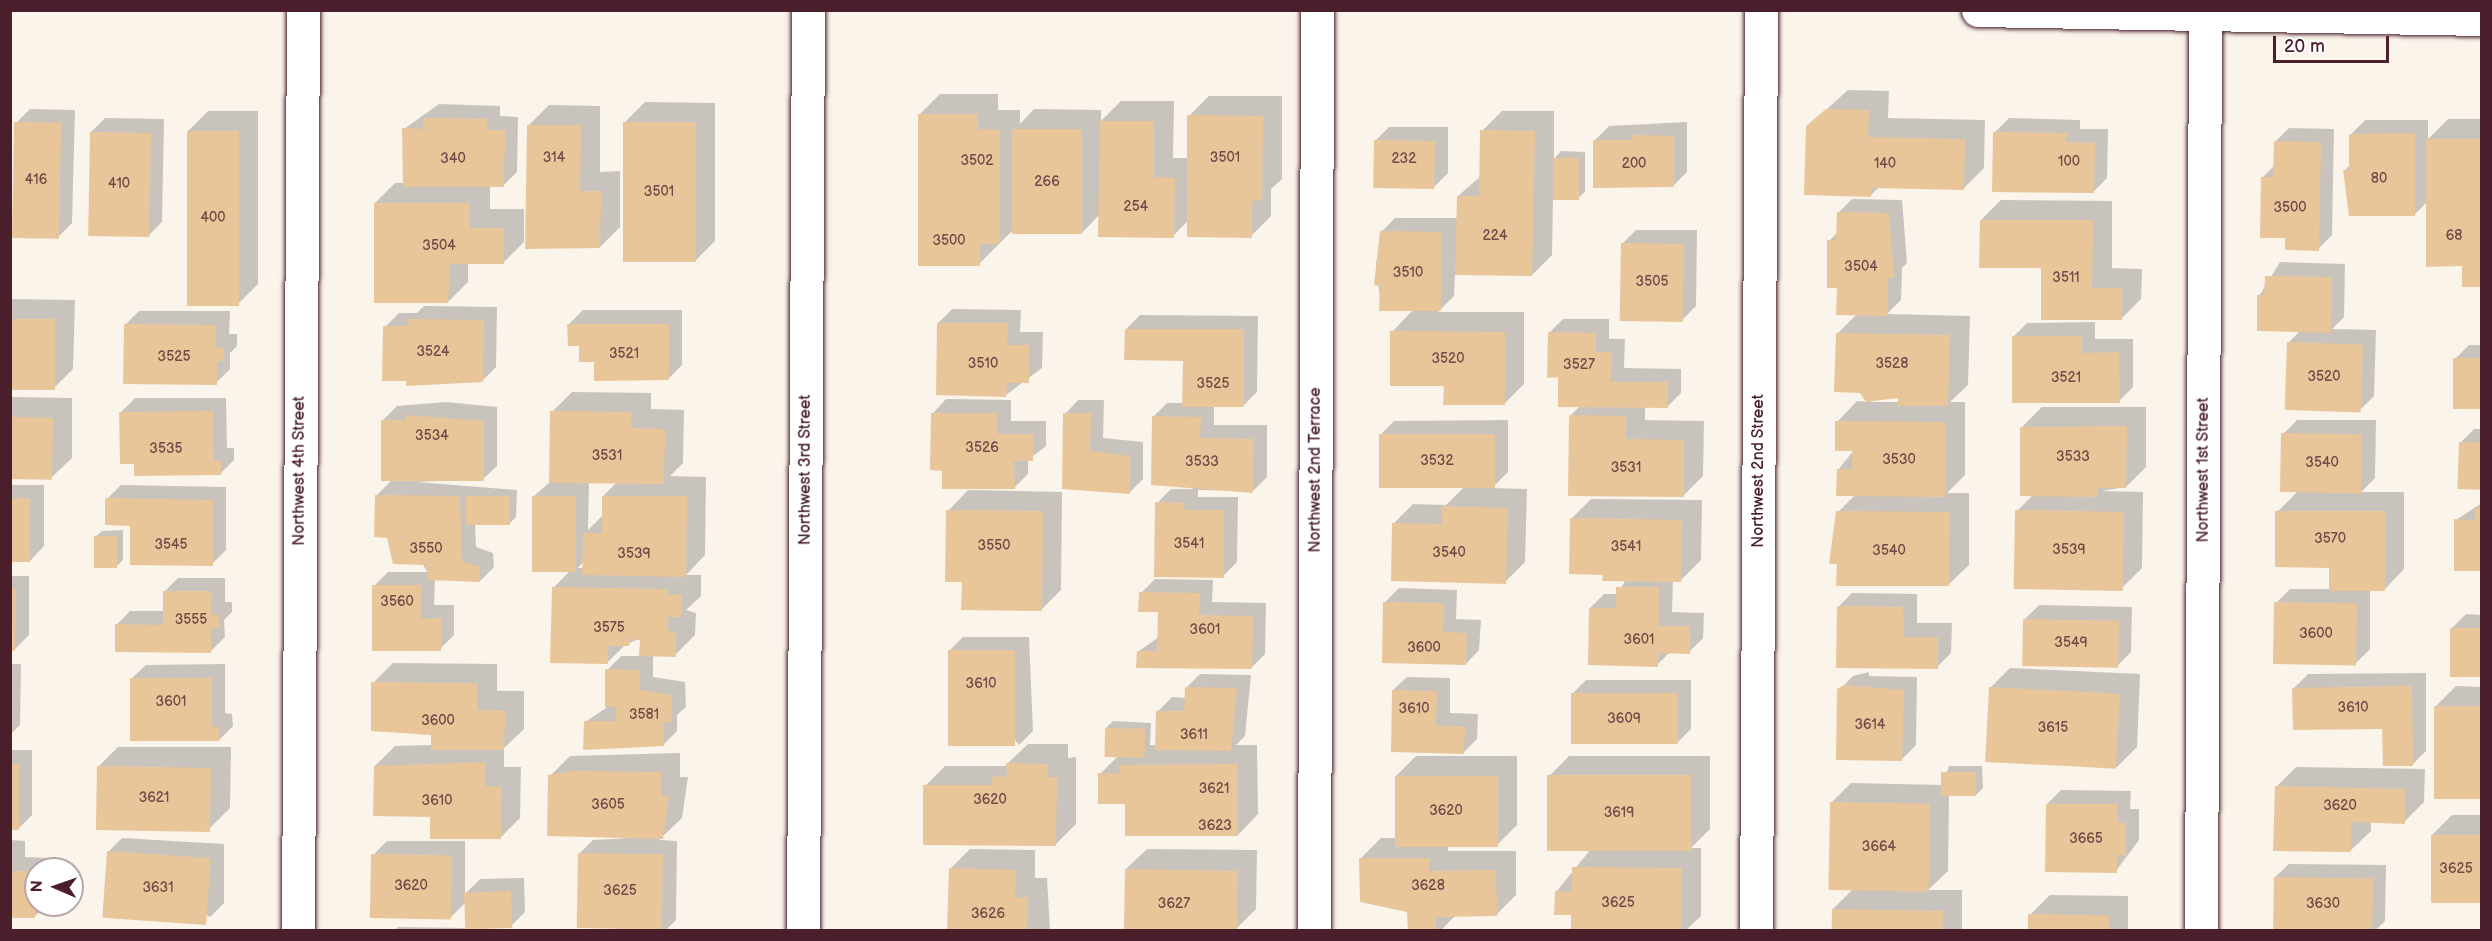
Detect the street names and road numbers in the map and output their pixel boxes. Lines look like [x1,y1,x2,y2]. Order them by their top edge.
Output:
street label: Northwest 2nd Terrace [1306,387,1326,553]
street label: Northwest 2nd Street [1749,394,1769,548]
street label: Northwest 3rd Street [796,395,816,545]
street label: Northwest 4th Street [290,396,310,546]
street label: Northwest 1st Street [2194,397,2214,543]

